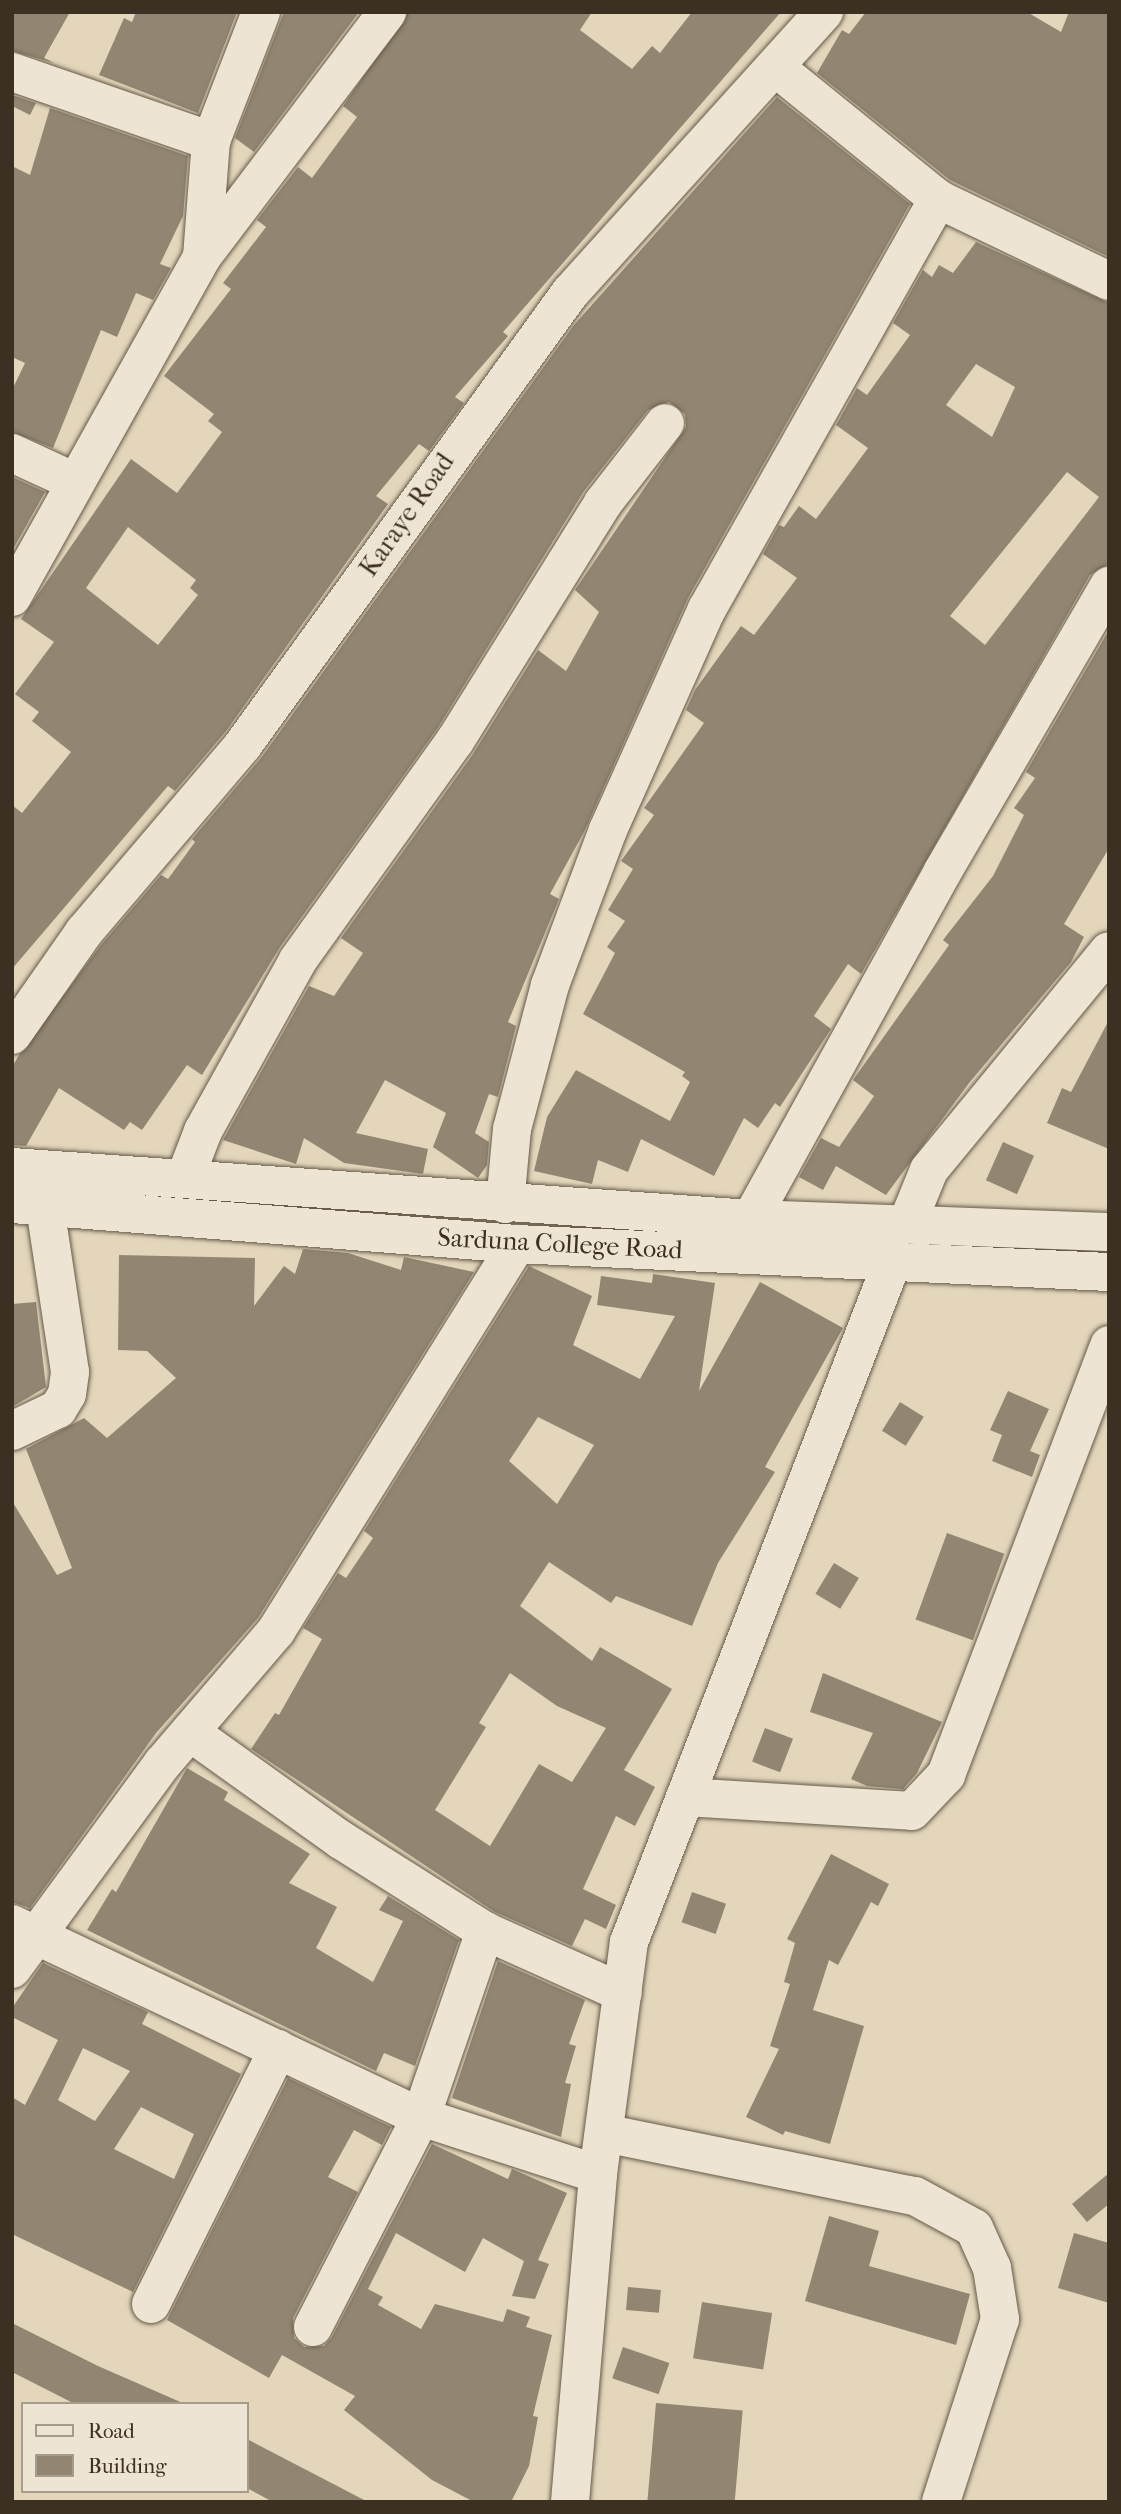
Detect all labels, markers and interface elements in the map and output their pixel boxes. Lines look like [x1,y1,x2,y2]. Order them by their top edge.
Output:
street label: Karaye Road [353,447,461,583]
street label: Sarduna College Road [437,1222,683,1266]
legend [21,2402,248,2493]
text: Road [88,2419,135,2443]
text: Building [88,2454,166,2478]

